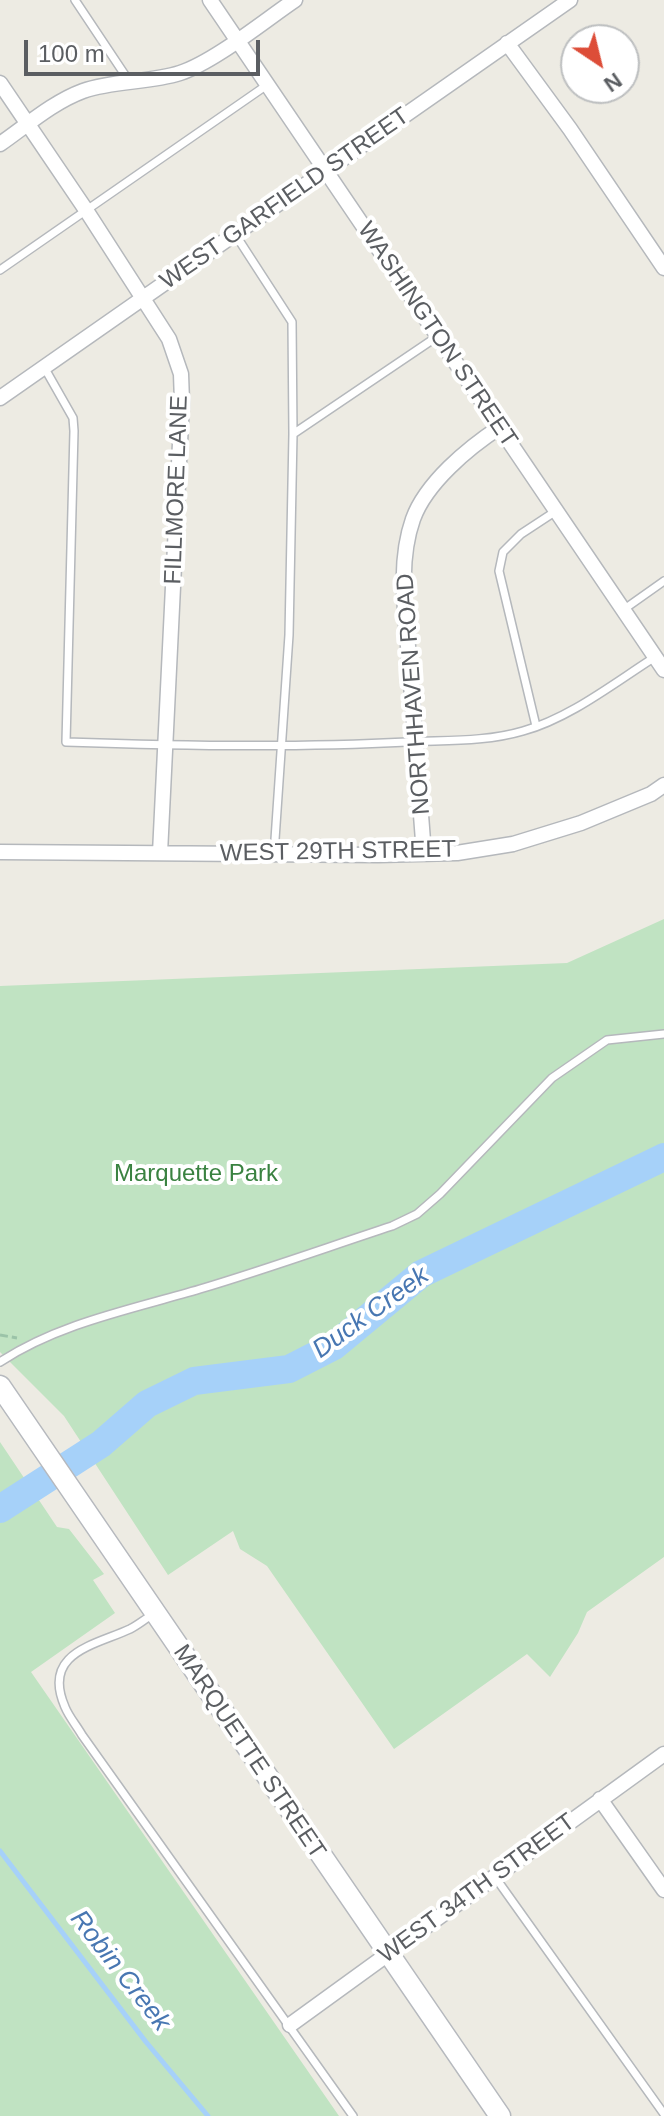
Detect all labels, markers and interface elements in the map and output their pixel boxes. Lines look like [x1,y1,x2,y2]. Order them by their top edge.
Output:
scale bar [28,24,264,74]
north arrow [560,24,640,104]
text: 100 m [38,40,105,67]
text: N [599,68,627,97]
street label: WEST GARFIELD STREET [155,102,415,296]
street label: WASHINGTON STREET [351,217,523,453]
street label: FILLMORE LANE [159,395,195,585]
street label: NORTHHAVEN ROAD [391,572,437,816]
street label: WEST 29TH STREET [220,836,456,868]
park label: Marquette Park [114,1160,278,1188]
water label: Duck Creek [307,1260,435,1366]
street label: MARQUETTE STREET [167,1639,331,1865]
street label: WEST 34TH STREET [373,1808,581,1970]
water label: Robin Creek [63,1904,177,2038]

